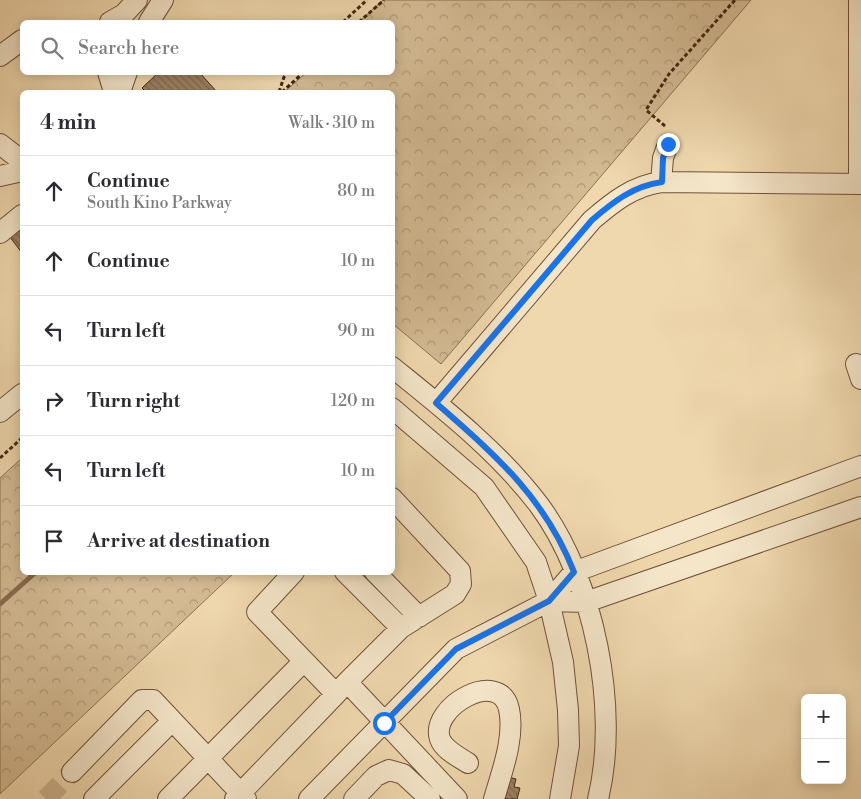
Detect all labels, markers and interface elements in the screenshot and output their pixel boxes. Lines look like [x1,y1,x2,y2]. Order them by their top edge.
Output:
search box [20,20,395,75]
icon: search [38,34,66,62]
text: Search here [78,36,179,60]
text: 4 min [40,110,96,136]
text: Walk · 310 m [288,113,375,133]
route end [657,133,680,156]
text: Continue [87,169,170,193]
icon: ahead [40,177,68,205]
text: 80 m [337,181,375,201]
text: South Kino Parkway [87,193,232,213]
icon: ahead [40,247,68,275]
text: Continue [87,249,170,273]
text: 10 m [341,251,375,271]
icon: left [40,317,68,345]
text: Turn left [87,319,166,343]
text: 90 m [337,321,375,341]
icon: right [40,387,68,415]
text: Turn right [87,389,180,413]
text: 120 m [331,391,375,411]
icon: left [40,457,68,485]
text: Turn left [87,459,166,483]
text: 10 m [341,461,375,481]
icon: arrive [40,527,68,555]
text: Arrive at destination [87,529,270,553]
map controls [801,694,846,784]
button: + [801,694,846,739]
route start [373,712,396,735]
button: − [801,739,846,784]

